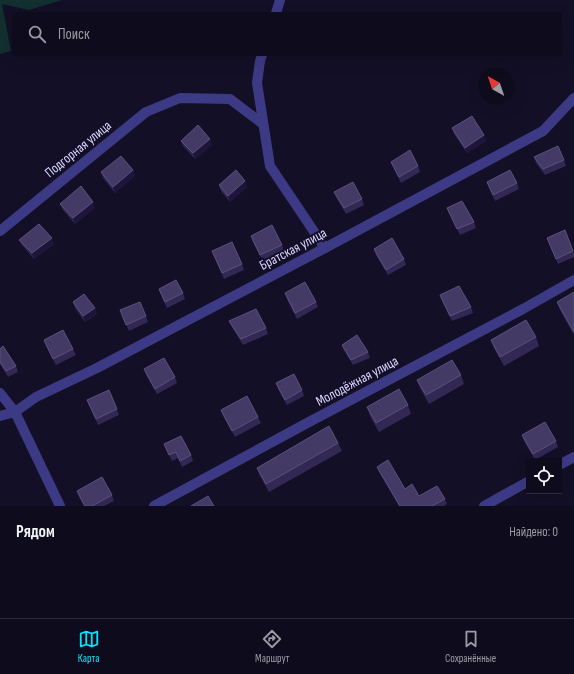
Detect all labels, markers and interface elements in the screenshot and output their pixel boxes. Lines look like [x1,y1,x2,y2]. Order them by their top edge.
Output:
search box [12,12,562,56]
icon: search [26,23,48,45]
text: Поиск [58,25,90,44]
north arrow [478,68,514,104]
street label: Подгорная улица [41,117,115,181]
street label: Братская улица [257,224,329,274]
street label: Молодёжная улица [313,352,401,410]
map controls [526,458,562,494]
button: locate [526,458,562,494]
text: Рядом [16,522,55,542]
text: Найдено: 0 [509,524,558,540]
tab: Карта [78,628,100,665]
tab: Маршрут [255,628,290,665]
tab: Сохранённые [445,628,496,665]

